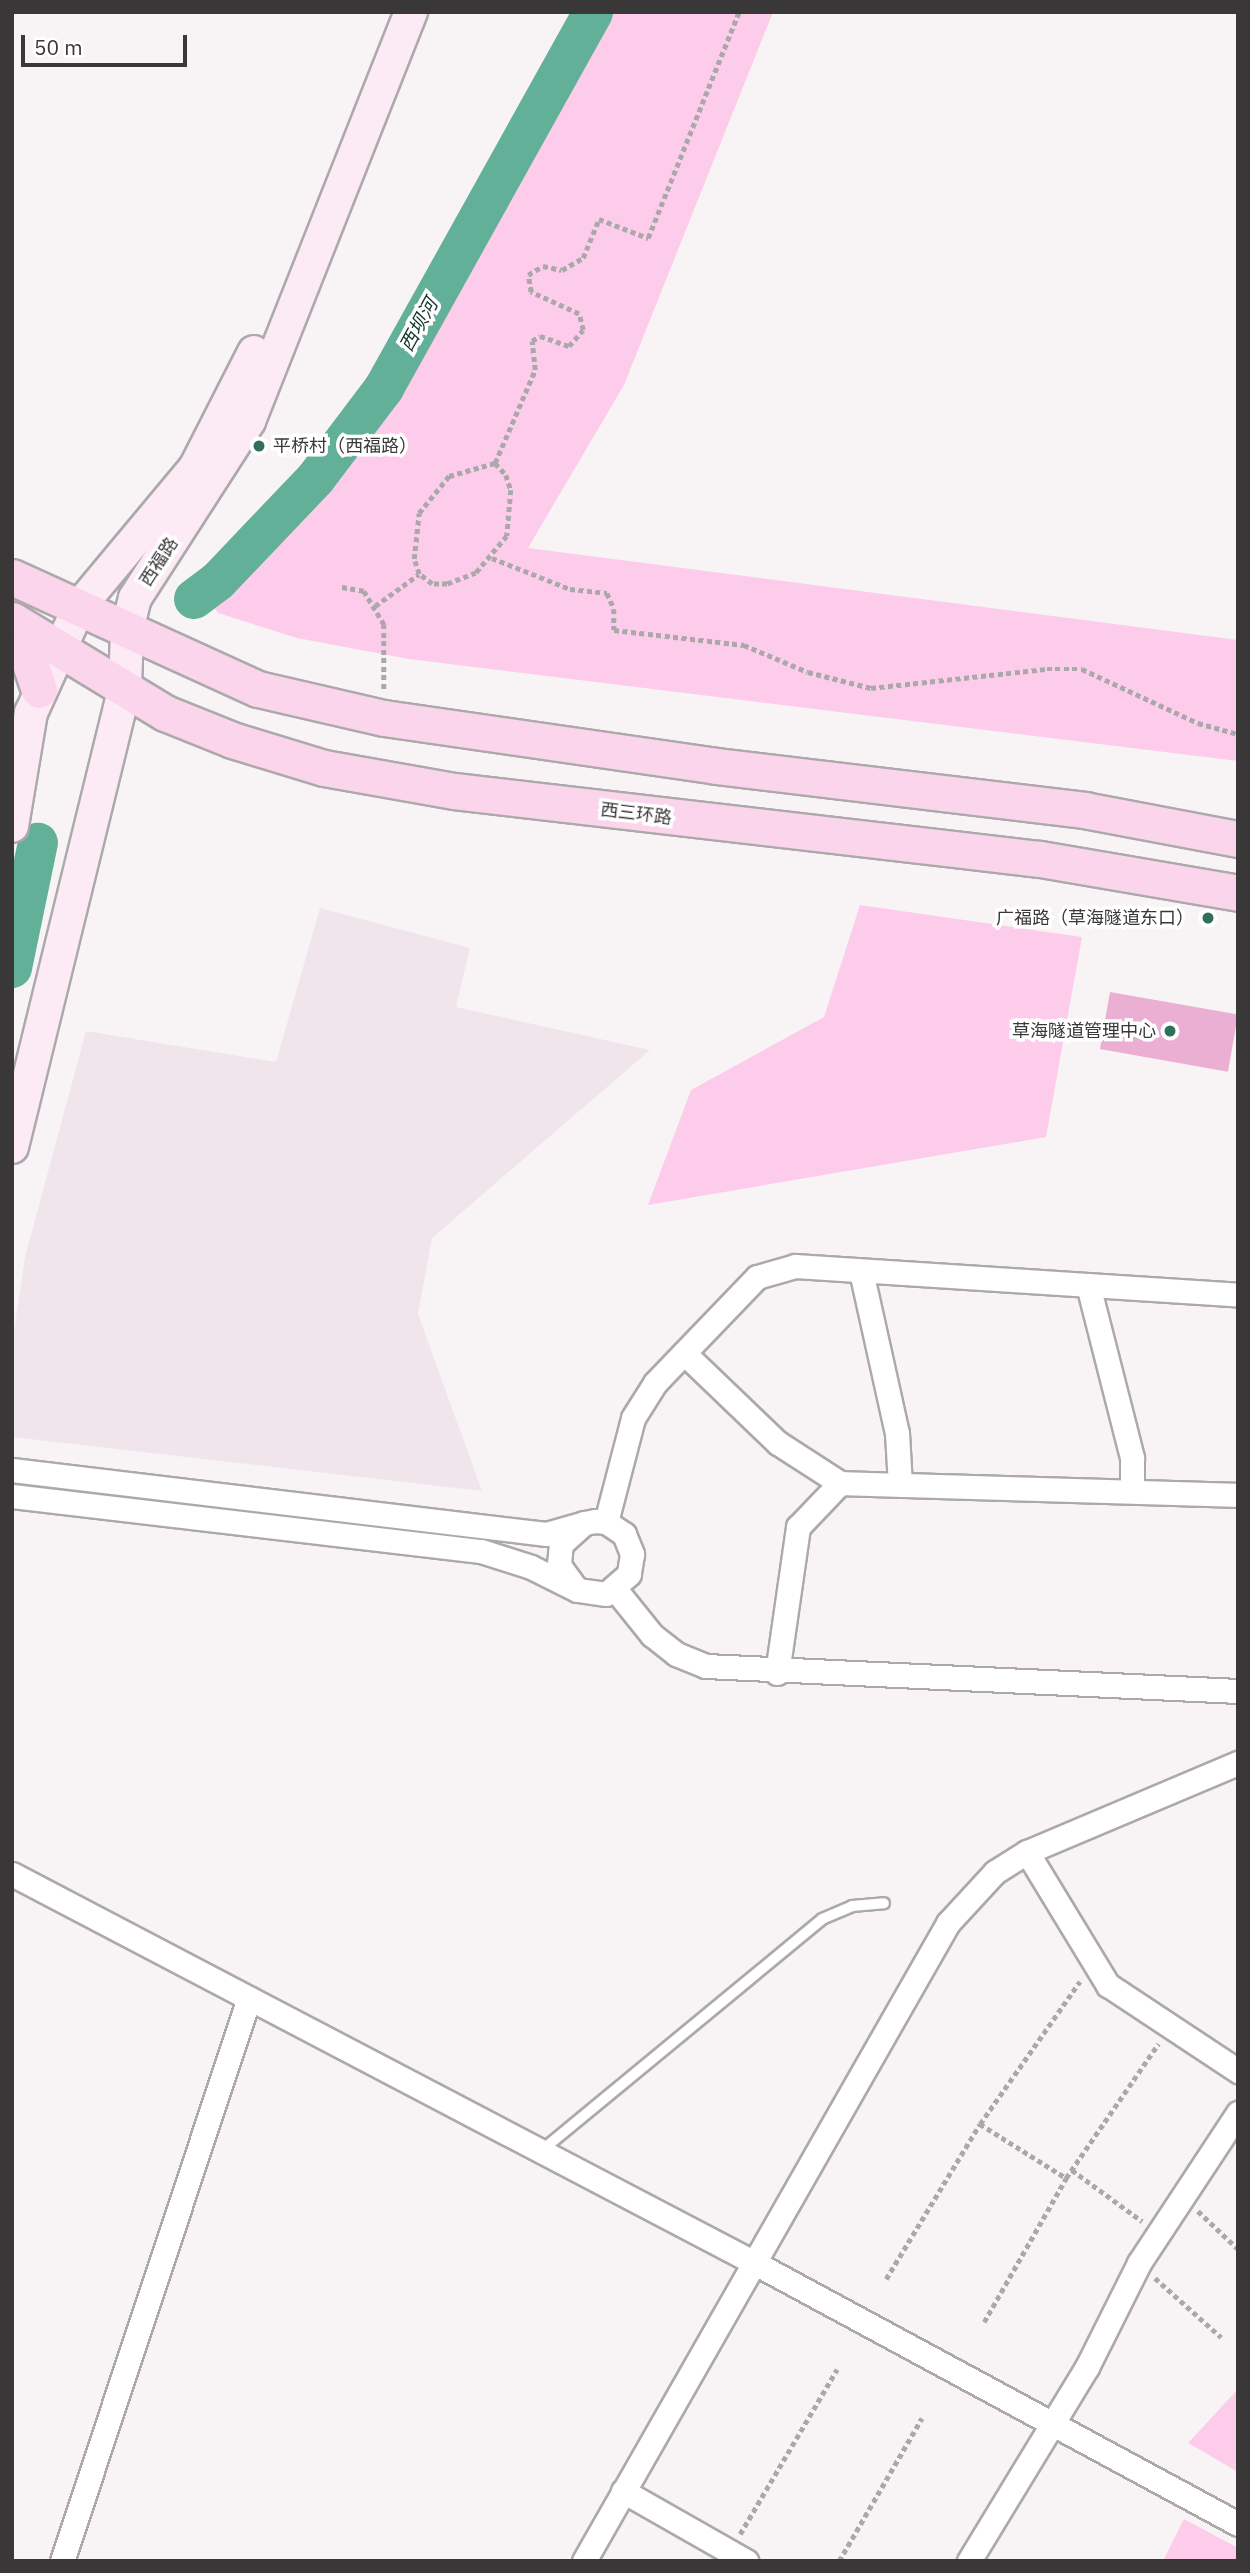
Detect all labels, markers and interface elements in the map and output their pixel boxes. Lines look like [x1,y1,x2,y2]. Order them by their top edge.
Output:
scale bar [24,21,191,65]
text: 50 m [34,33,83,61]
water label: 西坝河 [395,295,443,355]
place label: 平桥村（西福路） [273,435,417,457]
marker: 平桥村（西福路） [251,438,267,454]
street label: 西福路 [135,533,183,591]
street label: 西三环路 [599,799,673,829]
place label: 广福路（草海隧道东口） [996,907,1194,929]
marker: 广福路（草海隧道东口） [1200,910,1216,926]
place label: 草海隧道管理中心 [1012,1020,1156,1042]
marker: 草海隧道管理中心 [1162,1023,1178,1039]

